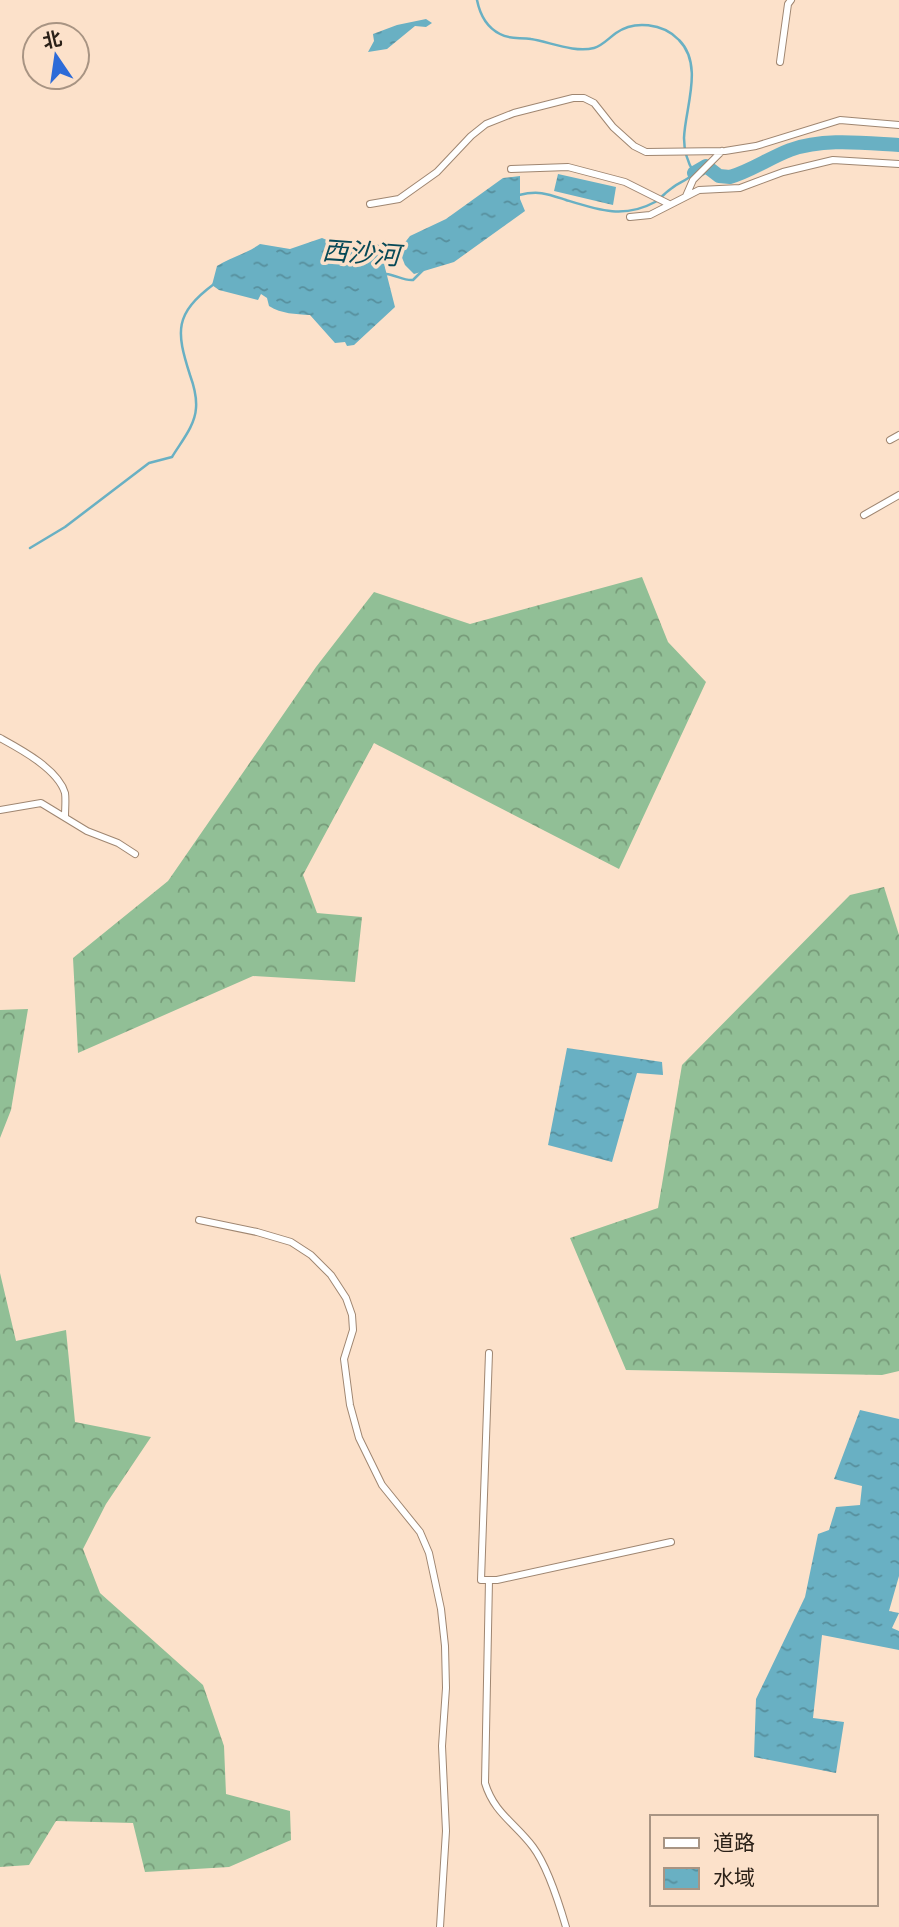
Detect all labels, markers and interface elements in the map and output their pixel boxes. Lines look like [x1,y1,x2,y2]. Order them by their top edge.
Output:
north arrow [21,21,91,91]
text: 北 [40,26,64,53]
water label: 西沙河 [321,232,406,272]
legend [650,1815,878,1906]
text: 道路 [713,1828,755,1856]
text: 水域 [713,1863,755,1891]

